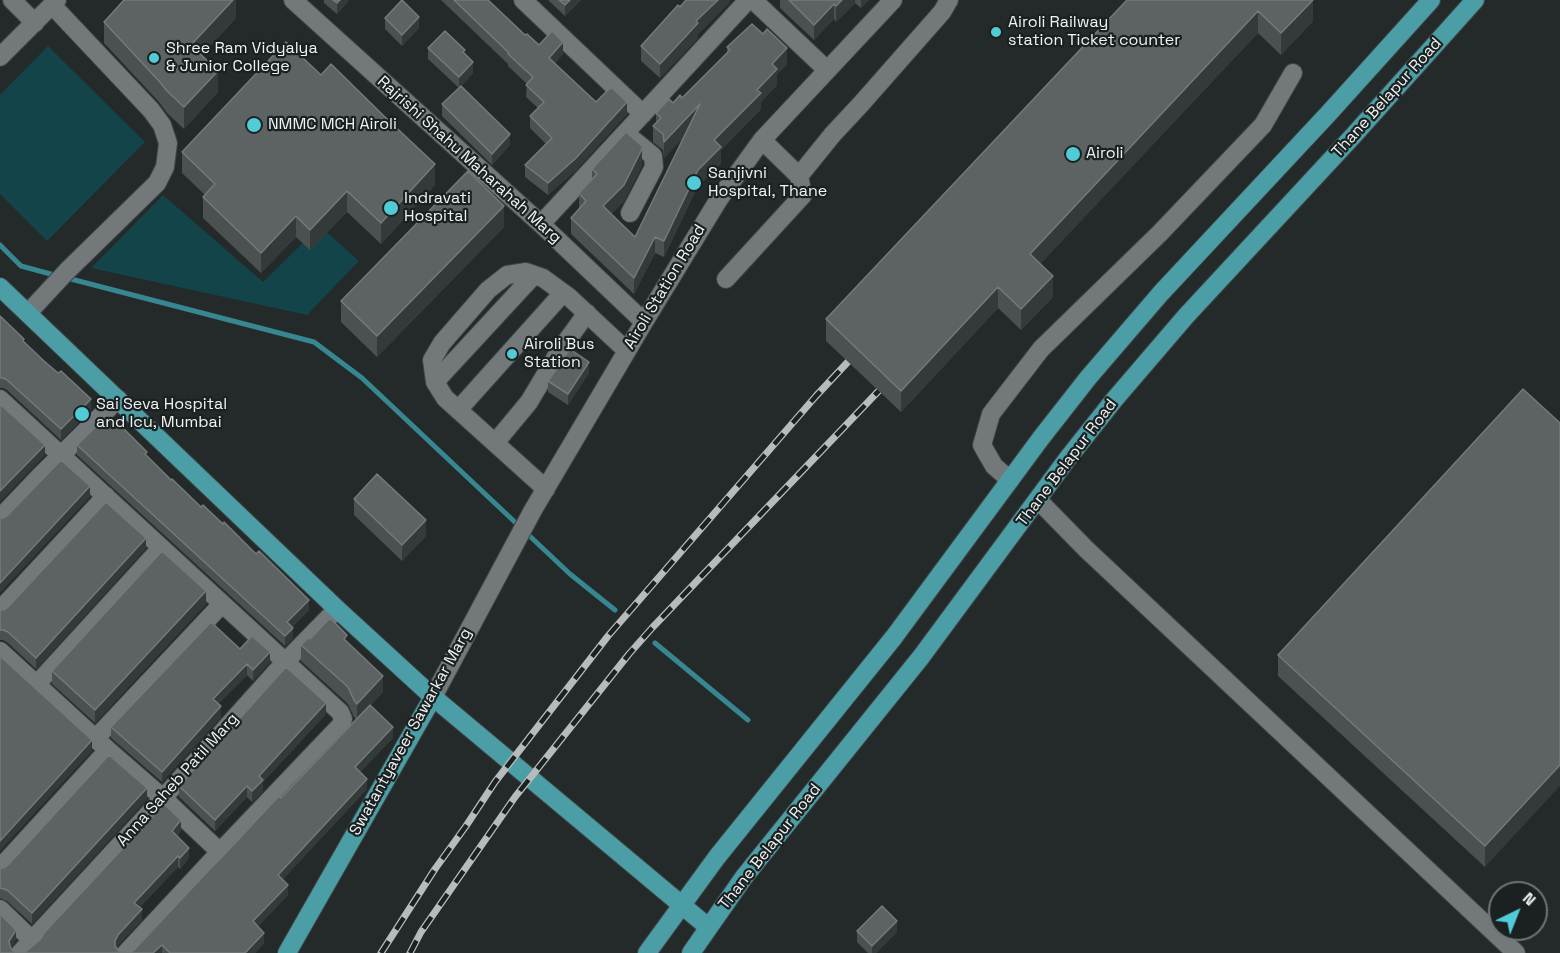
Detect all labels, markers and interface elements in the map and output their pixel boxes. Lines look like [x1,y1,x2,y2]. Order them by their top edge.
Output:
place label: Airoli Railway station Ticket counter [1008,13,1180,51]
marker: Airoli Railway station Ticket counter [989,25,1003,39]
street label: Thane Belapur Road [1328,34,1446,162]
place label: Shree Ram Vidyalya & Junior College [166,39,318,77]
marker: Shree Ram Vidyalya & Junior College [147,51,161,65]
street label: Rajrishi Shahu Maharahah Marg [373,72,565,248]
place label: NMMC MCH Airoli [268,115,397,135]
marker: NMMC MCH Airoli [245,116,263,134]
place label: Airoli [1086,144,1123,164]
marker: Airoli [1064,145,1082,163]
place label: Sanjivni Hospital, Thane [708,164,827,202]
marker: Sanjivni Hospital, Thane [685,174,703,192]
place label: Indravati Hospital [404,189,471,227]
marker: Indravati Hospital [382,199,400,217]
street label: Airoli Station Road [620,221,710,353]
place label: Airoli Bus Station [524,335,594,373]
marker: Airoli Bus Station [505,347,519,361]
place label: Sai Seva Hospital and Icu, Mumbai [96,395,227,433]
street label: Thane Belapur Road [1013,396,1121,530]
marker: Sai Seva Hospital and Icu, Mumbai [73,405,91,423]
street label: Swatantyaveer Sawarkar Marg [346,625,476,839]
street label: Anna Saheb Patil Marg [113,710,243,850]
street label: Thane Belapur Road [715,780,825,914]
north arrow [1488,881,1548,941]
text: N [1518,888,1540,910]

